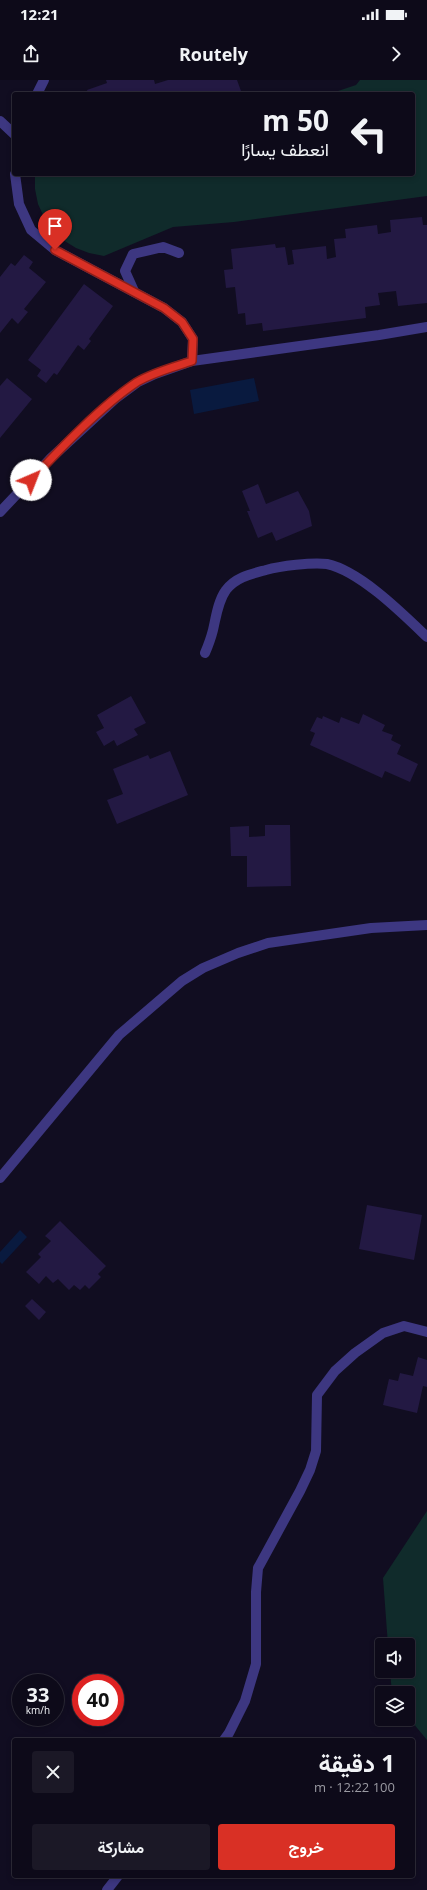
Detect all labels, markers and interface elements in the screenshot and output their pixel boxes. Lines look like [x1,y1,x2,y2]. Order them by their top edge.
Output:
text: 12:21 [20,4,59,24]
text: Routely [179,42,248,66]
icon: share [20,43,42,65]
icon: forward [385,43,407,65]
text: 50 m [262,101,329,139]
icon: left [343,108,395,160]
text: انعطف يسارًا [241,137,329,161]
pin [38,209,72,250]
icon: arrive [44,215,66,237]
position arrow [10.0,459,52.0,501]
map controls [375,1638,415,1726]
button: sound [375,1638,415,1678]
speed limit sign: 40 [72,1674,124,1726]
text: 33 [27,1681,49,1708]
button: layers [375,1686,415,1726]
text: km/h [26,1703,50,1717]
text: 1 دقيقة [318,1746,395,1779]
button: close [32,1751,74,1793]
text: 100 m · 12:22 [314,1778,395,1796]
button: مشاركة [32,1824,210,1870]
button: خروج [218,1824,395,1870]

